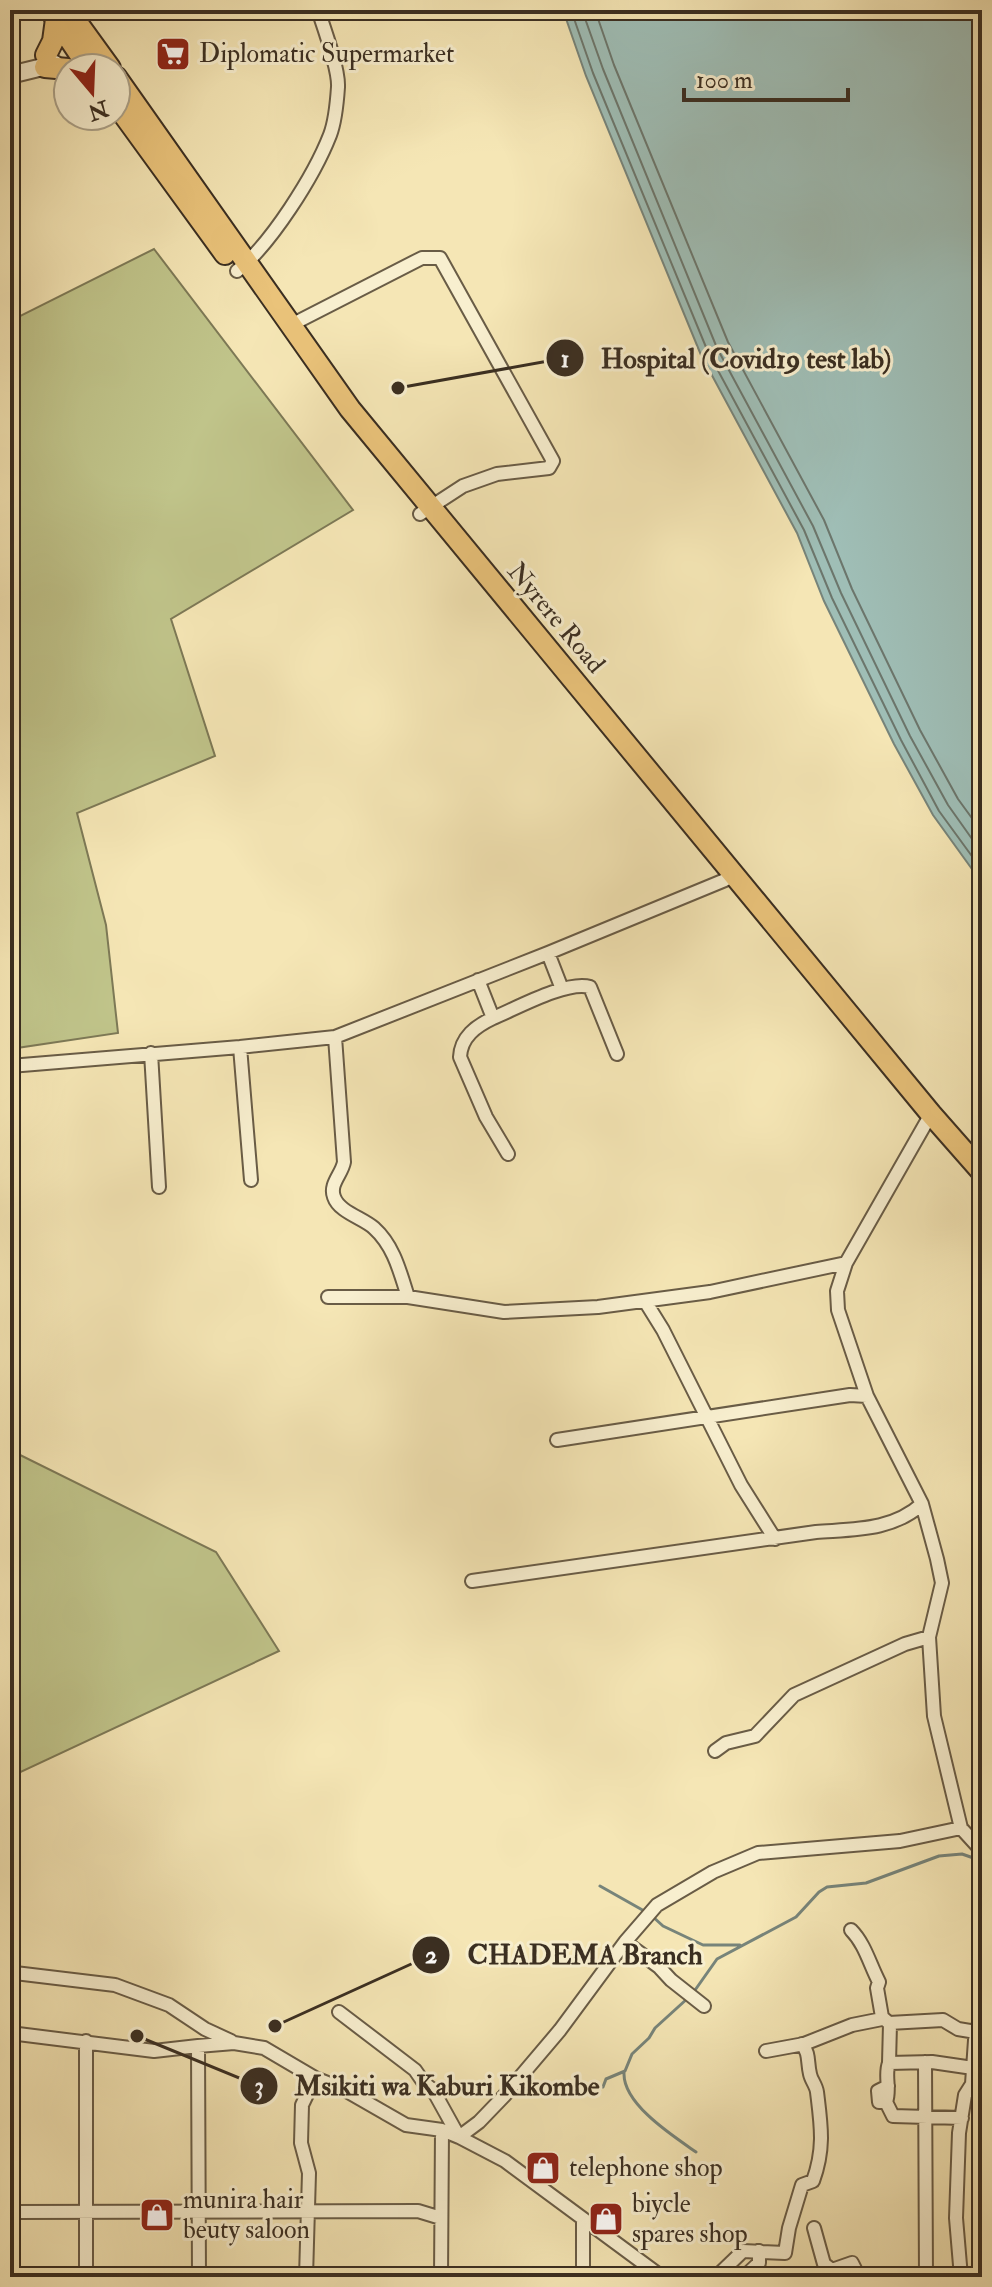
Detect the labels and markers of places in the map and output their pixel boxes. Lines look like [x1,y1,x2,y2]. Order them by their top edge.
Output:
supermarket icon: Diplomatic Supermarket [154,35,192,73]
place label: Diplomatic Supermarket [199,38,454,71]
callout: Hospital (Covid19 test lab) [545,332,908,384]
callout: CHADEMA Branch [411,1929,718,1981]
callout: Msikiti wa Kaburi Kikombe [239,2060,616,2112]
shop icon: telephone shop [524,2149,562,2187]
place label: telephone shop [569,2152,723,2185]
place label: munira hair beuty saloon [183,2184,310,2246]
place label: biycle spares shop [632,2188,748,2251]
shop icon: munira hair beuty saloon [138,2196,176,2234]
shop icon: biycle spares shop [587,2200,625,2238]

